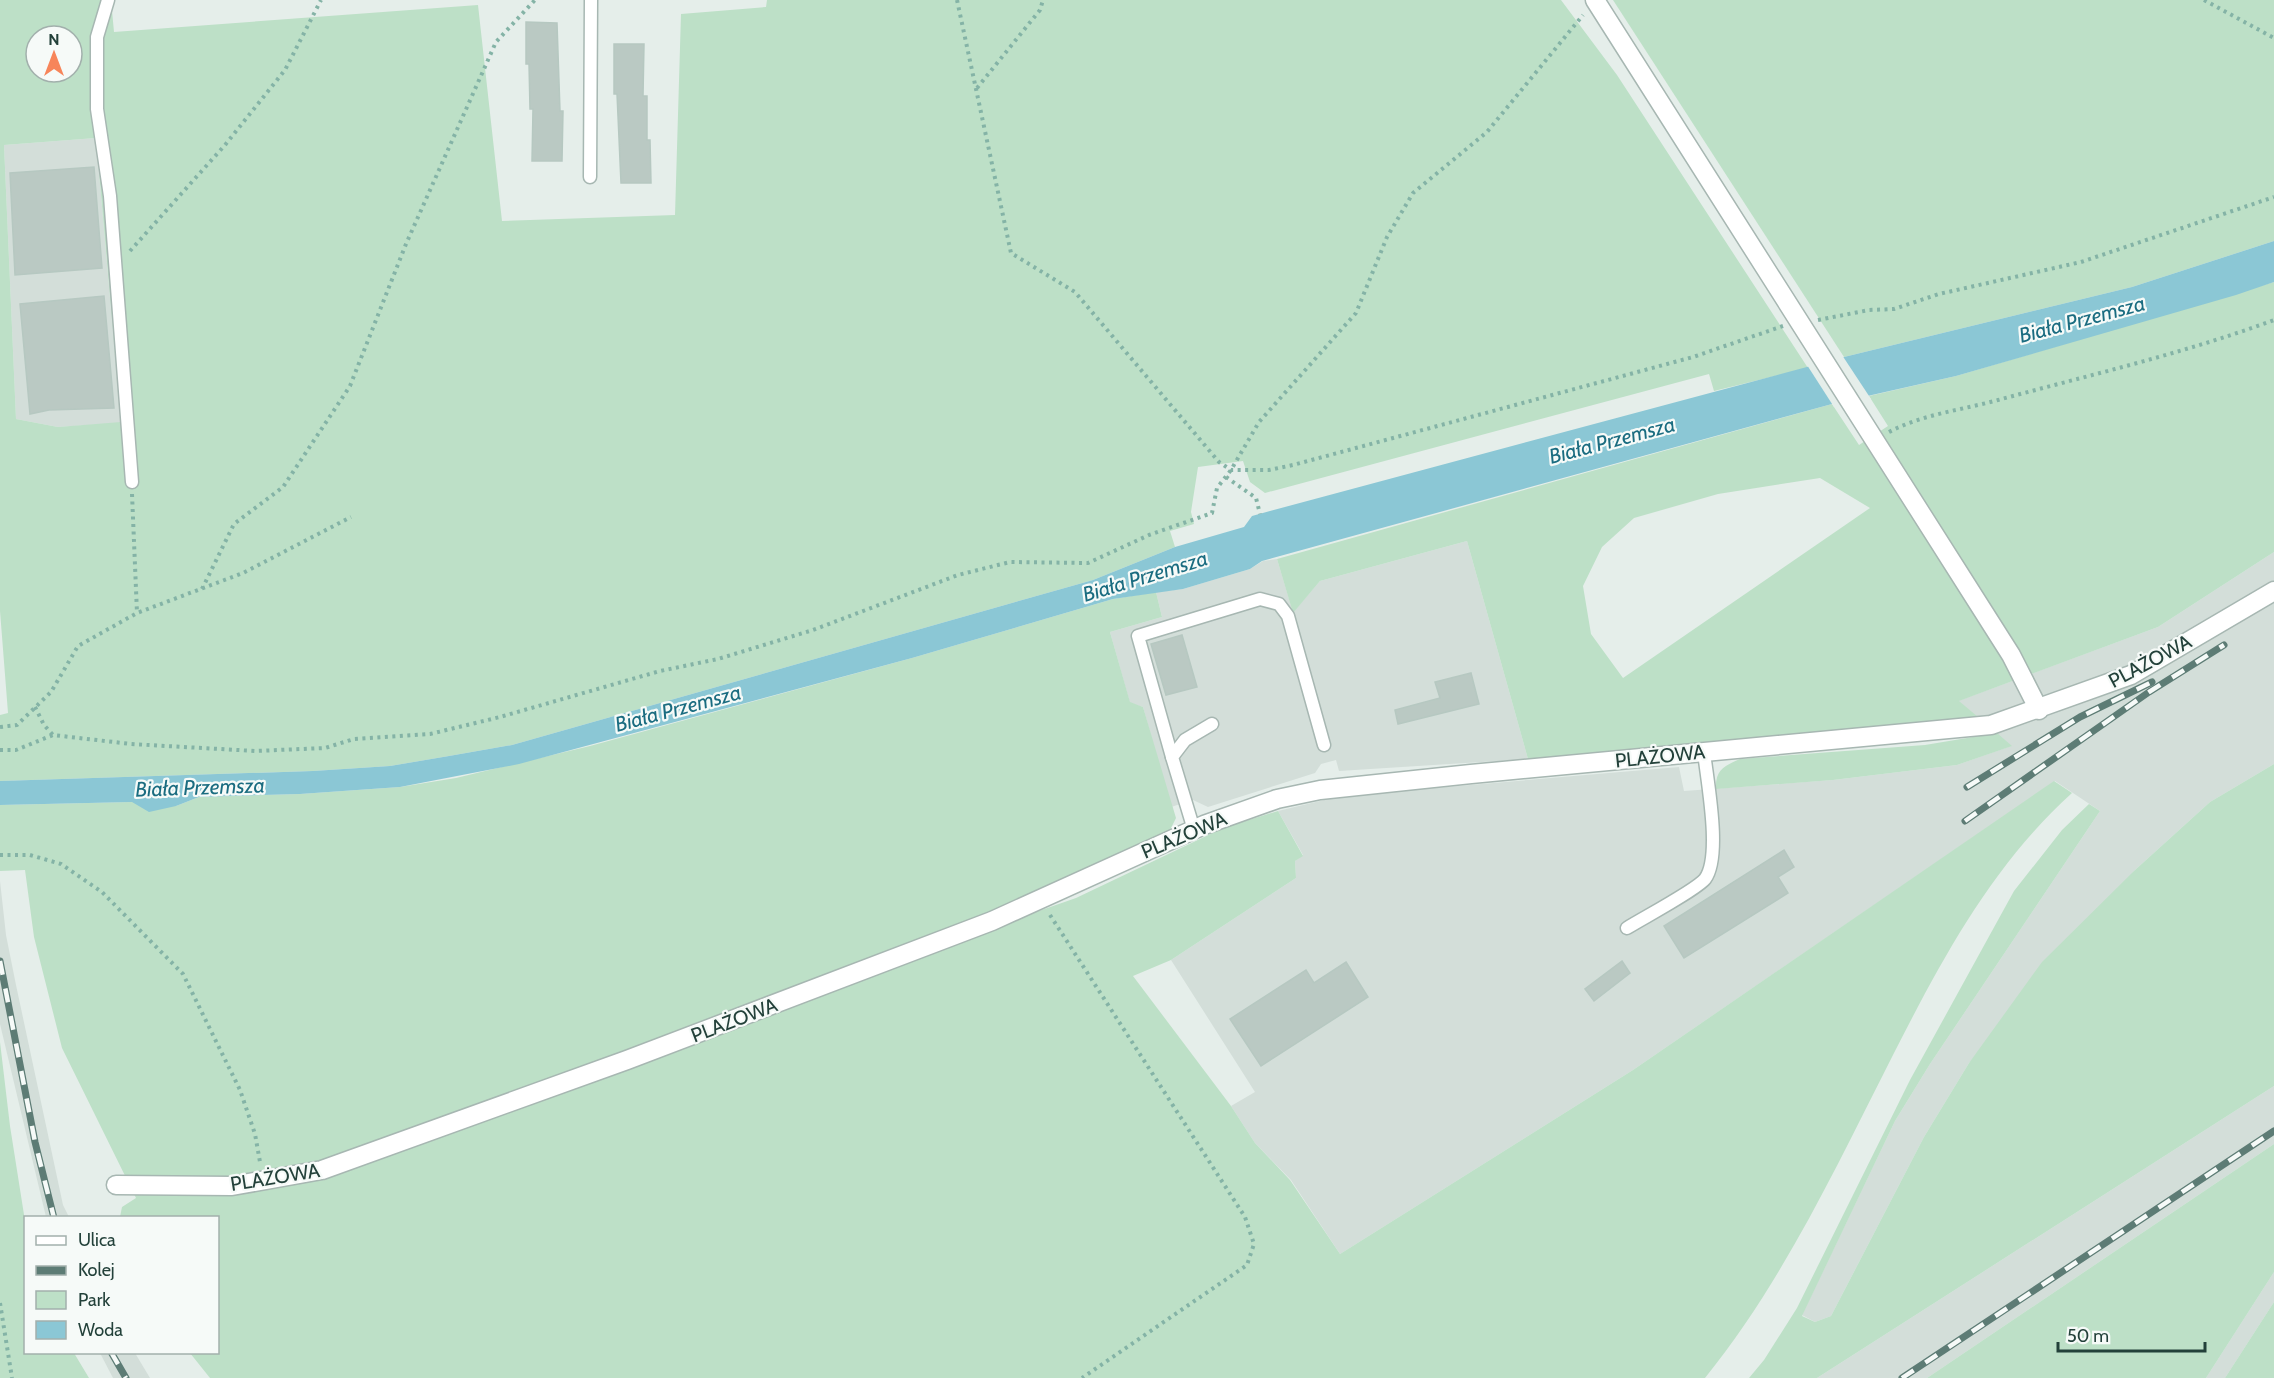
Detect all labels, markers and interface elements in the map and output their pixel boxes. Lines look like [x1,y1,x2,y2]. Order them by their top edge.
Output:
north arrow [24,24,84,84]
text: N [48,30,60,49]
water label: Biała Przemsza [2016,290,2148,348]
water label: Biała Przemsza [1546,411,1678,469]
water label: Biała Przemsza [1079,545,1211,607]
street label: PLAŻOWA [2104,629,2196,693]
water label: Biała Przemsza [612,679,744,737]
street label: PLAŻOWA [1614,739,1707,773]
water label: Biała Przemsza [135,772,265,802]
street label: PLAŻOWA [1138,806,1231,864]
street label: PLAŻOWA [687,992,781,1047]
street label: PLAŻOWA [228,1158,322,1196]
legend [24,1216,219,1354]
text: Ulica [78,1229,116,1251]
text: Kolej [78,1259,115,1281]
text: Park [78,1289,111,1311]
scale bar [2058,1315,2205,1353]
text: Woda [78,1319,123,1341]
text: 50 m [2067,1325,2109,1347]

